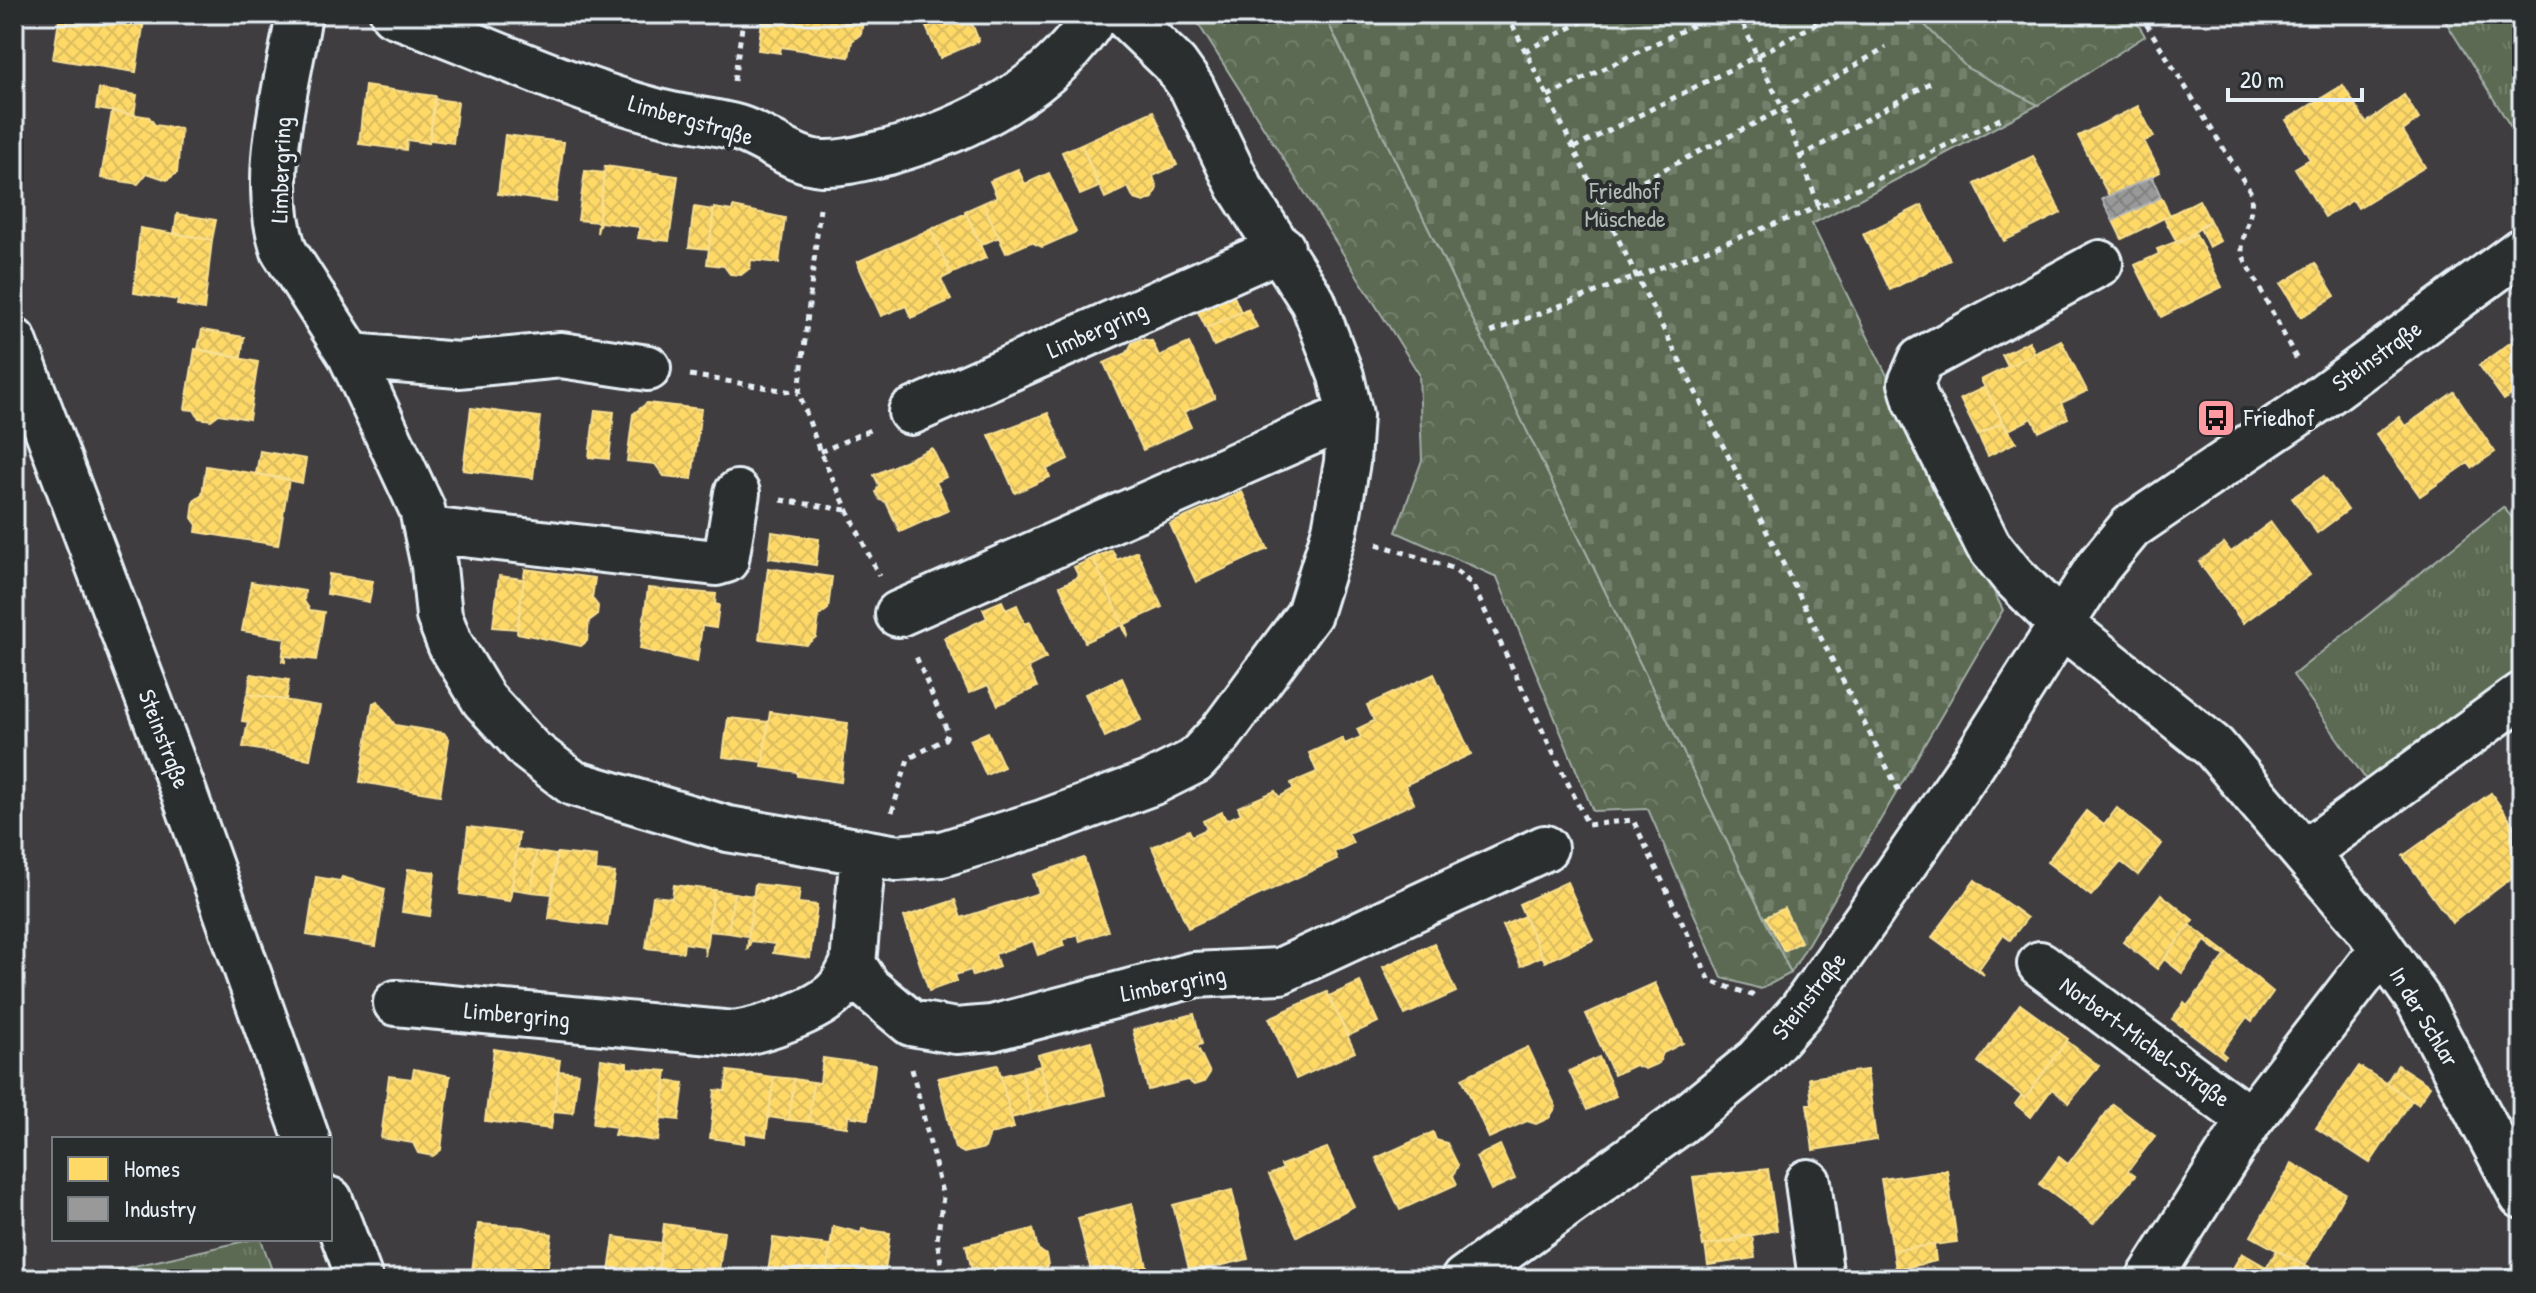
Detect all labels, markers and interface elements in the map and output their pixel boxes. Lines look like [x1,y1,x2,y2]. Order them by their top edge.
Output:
scale bar [2228,52,2362,102]
text: 20 m [2240,63,2284,95]
street label: Limbergstraße [625,86,758,152]
street label: Limbergring [262,116,298,224]
park label: Friedhof Müschede [1585,174,1666,234]
street label: Limbergring [1042,293,1152,365]
street label: Steinstraße [2325,312,2428,399]
bus stop icon: Friedhof [2195,397,2237,439]
place label: Friedhof [2243,401,2315,433]
street label: Steinstraße [131,685,199,793]
street label: Steinstraße [1764,944,1853,1046]
street label: Limbergring [1118,957,1228,1009]
street label: In der Schlar [2383,961,2467,1072]
street label: Norbert-Michel-Straße [2054,969,2238,1114]
street label: Limbergring [463,993,571,1035]
legend [52,1137,332,1241]
text: Homes [124,1152,180,1184]
text: Industry [124,1192,196,1224]

